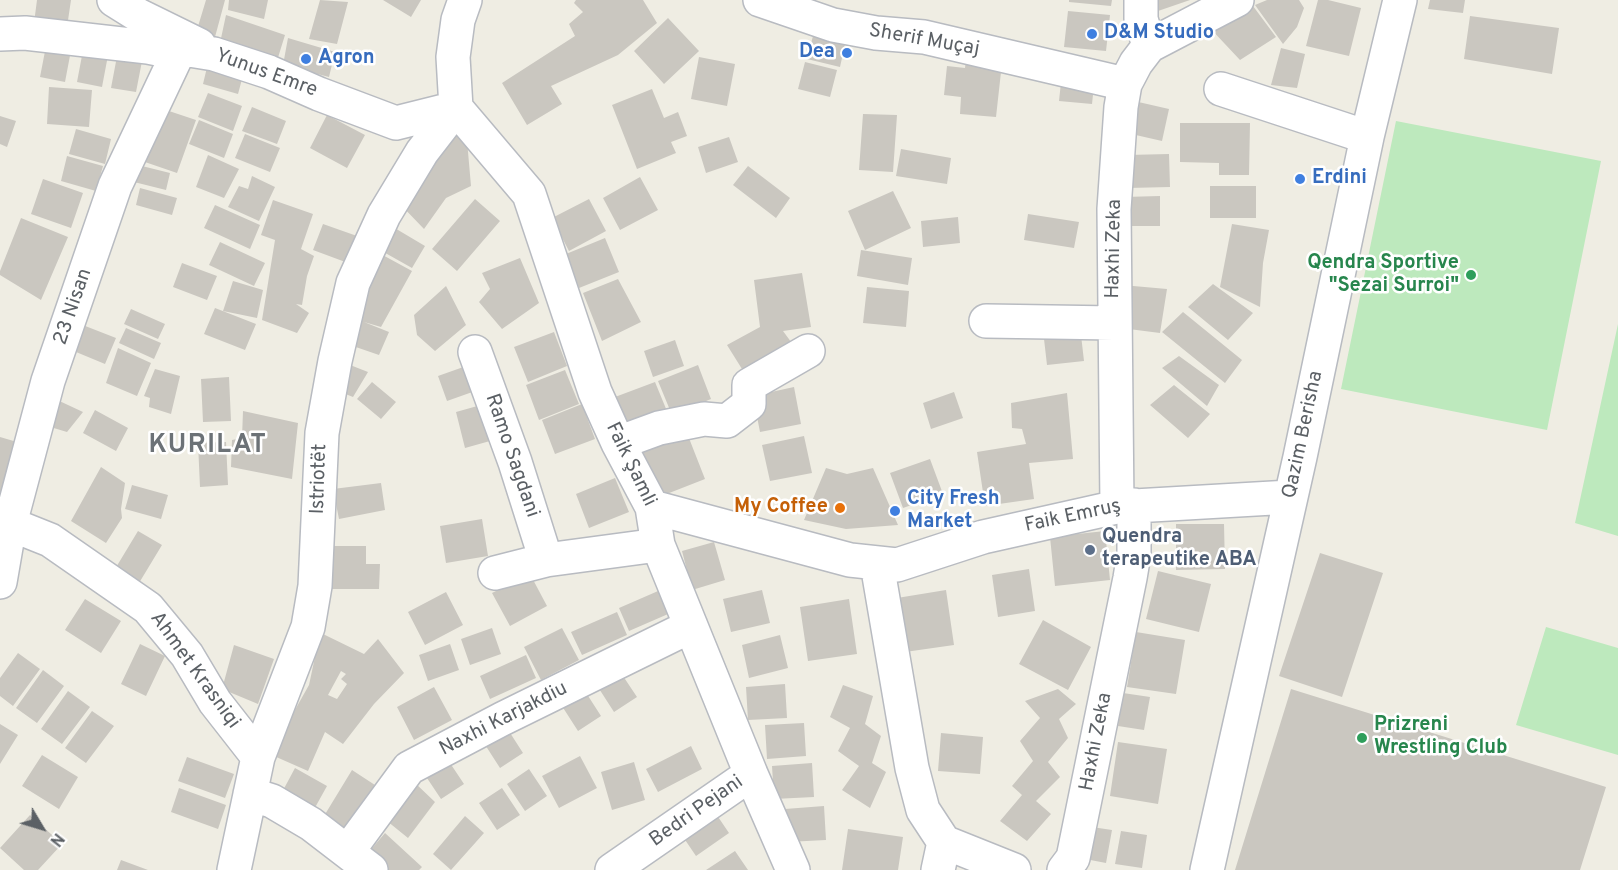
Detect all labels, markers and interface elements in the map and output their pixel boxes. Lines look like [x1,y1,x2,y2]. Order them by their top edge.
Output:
street label: Sherif Muçaj [867,19,981,63]
place label: D&M Studio [1104,22,1214,46]
marker: D&M Studio [1085,27,1099,41]
place label: Dea [799,41,835,65]
street label: Yunus Emre [212,44,320,104]
marker: Dea [840,46,854,60]
place label: Agron [318,47,374,71]
marker: Agron [299,52,313,66]
place label: Erdini [1312,167,1367,191]
marker: Erdini [1293,172,1307,186]
street label: Haxhi Zeka [1102,199,1128,299]
place label: Qendra Sportive "Sezai Surroi" [1307,252,1459,299]
street label: 23 Nisan [50,266,98,348]
marker: Qendra Sportive "Sezai Surroi" [1464,268,1478,282]
street label: Qazim Berisha [1279,369,1329,501]
street label: Ramo Sagdani [479,391,543,521]
street label: Faik Şamli [599,419,661,511]
district label: KURILAT [148,431,268,463]
street label: Istriotët [307,443,333,515]
place label: City Fresh Market [907,488,1000,535]
street label: Faik Emruş [1023,495,1123,539]
place label: My Coffee [734,496,828,520]
marker: My Coffee [833,501,847,515]
marker: City Fresh Market [888,504,902,518]
place label: Quendra terapeutike ABA [1102,526,1257,573]
marker: Quendra terapeutike ABA [1083,543,1097,557]
street label: Ahmet Krasniqi [144,608,244,734]
street label: Naxhi Karjakdiu [436,677,572,763]
street label: Haxhi Zeka [1076,691,1118,793]
place label: Prizreni Wrestling Club [1374,714,1508,761]
marker: Prizreni Wrestling Club [1355,731,1369,745]
street label: Bedri Pejani [646,771,748,853]
north arrow [12,798,72,858]
text: N [45,828,68,850]

